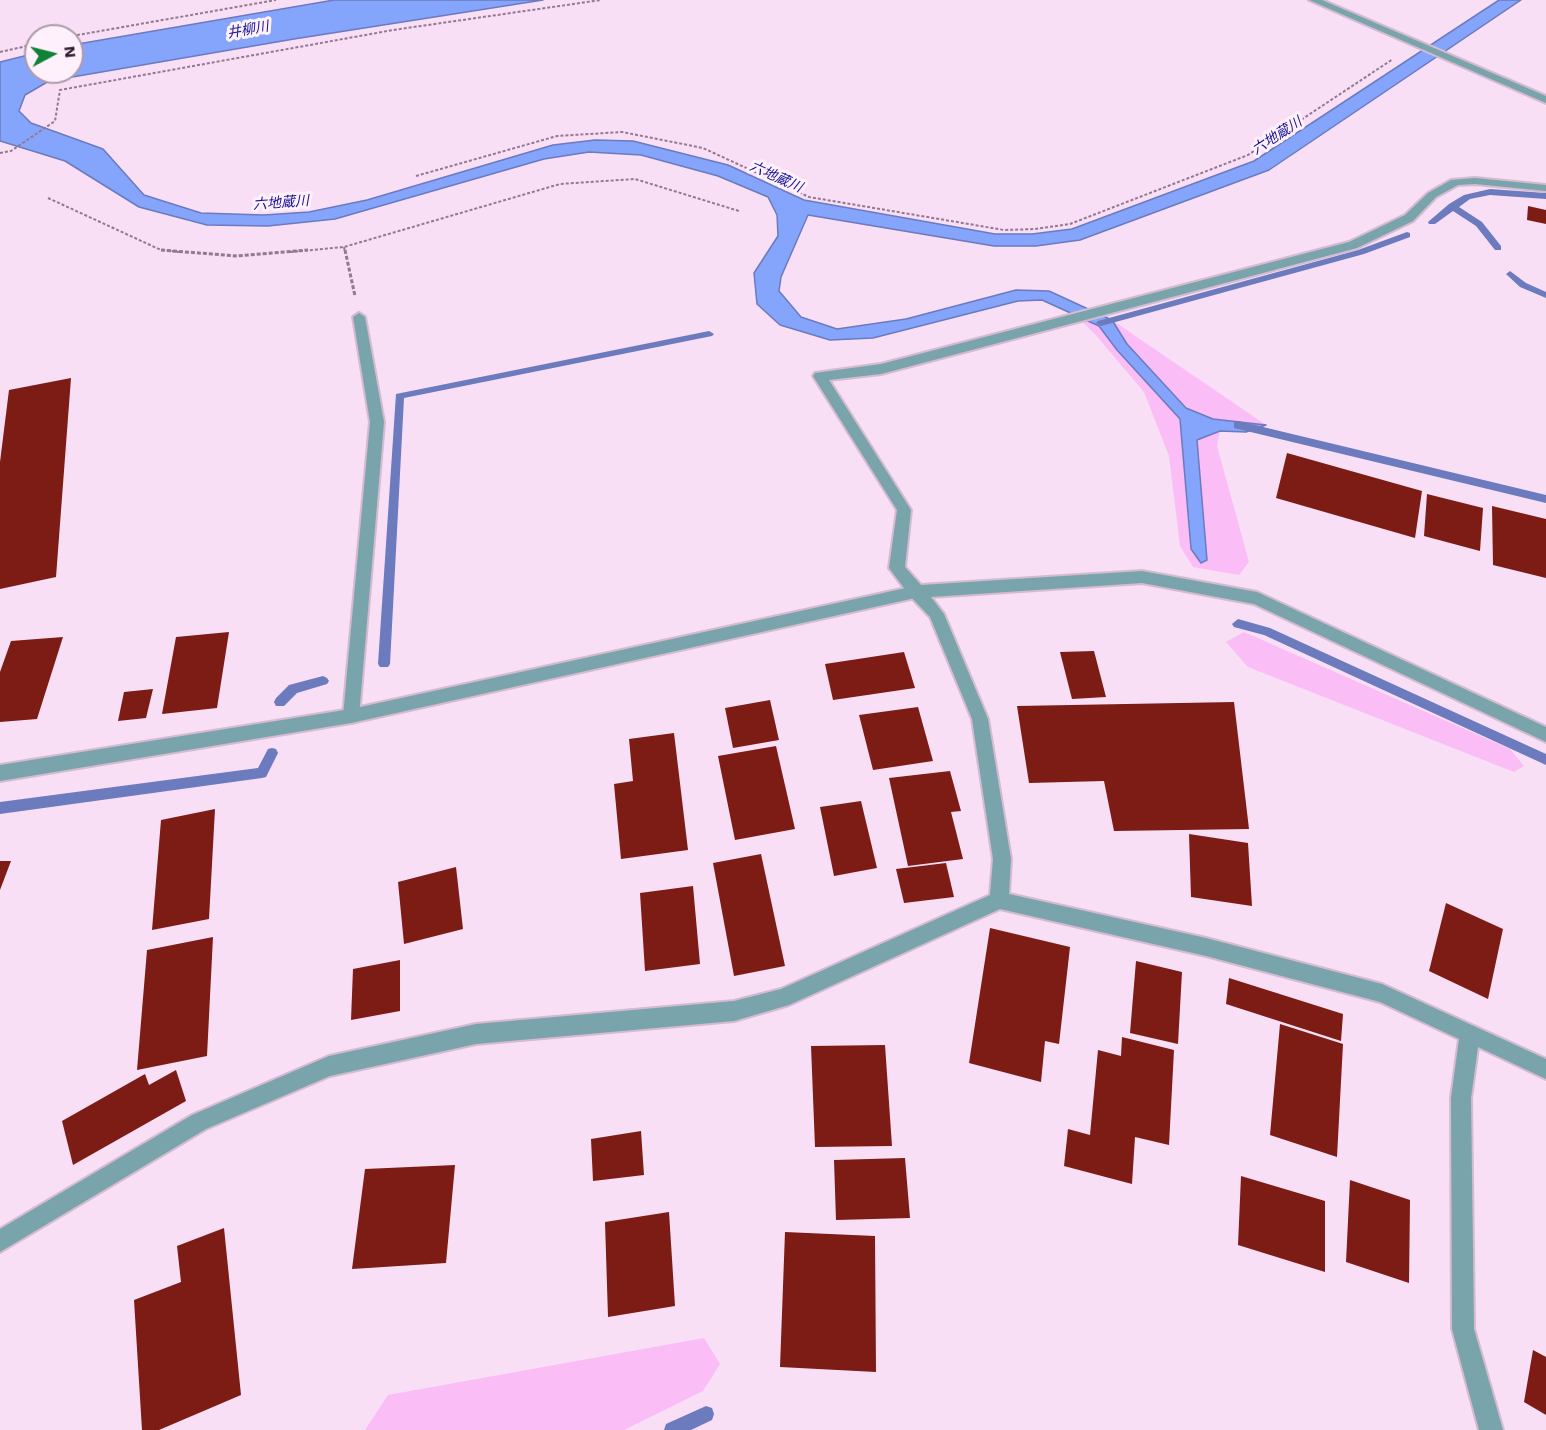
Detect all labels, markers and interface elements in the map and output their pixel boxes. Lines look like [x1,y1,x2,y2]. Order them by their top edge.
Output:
water label: 井柳川 [226,18,270,42]
north arrow [24,24,84,84]
text: N [60,45,81,59]
water label: 六地蔵川 [1249,114,1305,158]
water label: 六地蔵川 [747,158,805,196]
water label: 六地蔵川 [252,193,310,213]

